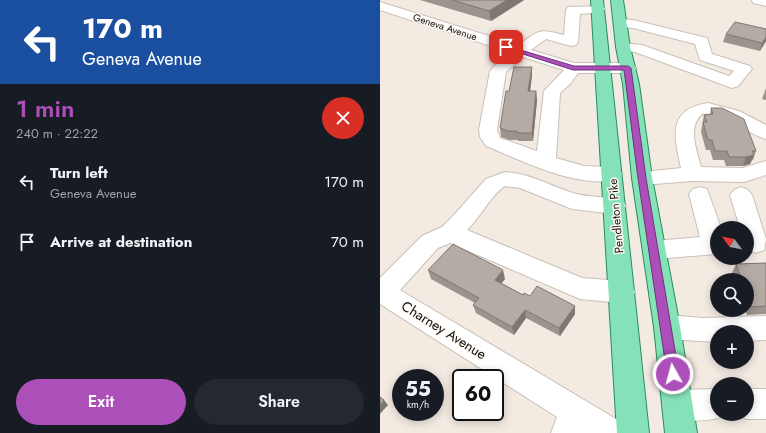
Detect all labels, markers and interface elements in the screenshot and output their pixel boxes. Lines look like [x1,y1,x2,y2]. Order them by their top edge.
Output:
text: 170 m [82,8,163,49]
street label: Geneva Avenue [411,10,479,44]
icon: left [16,16,68,68]
pin [489,30,523,64]
icon: arrive [495,36,517,58]
text: Geneva Avenue [82,46,202,72]
text: 1 min [16,91,74,126]
button: close [322,97,364,139]
text: 240 m · 22:22 [16,124,98,143]
text: Turn left [50,162,108,184]
icon: left [16,171,38,193]
text: 170 m [324,171,364,193]
street label: Pendleton Pike [604,178,628,254]
text: Geneva Avenue [50,184,136,203]
north arrow [710,221,754,265]
map controls [710,221,754,421]
icon: arrive [16,231,38,253]
text: Arrive at destination [50,231,192,253]
text: 70 m [331,231,364,253]
button: search [710,273,754,317]
street label: Charney Avenue [398,296,490,364]
button: + [710,325,754,369]
position arrow [652,353,694,395]
speed limit sign: 60 [452,369,504,421]
text: 55 [405,375,431,404]
button: − [710,377,754,421]
button: Exit [16,379,186,425]
button: Share [194,379,364,425]
text: km/h [407,397,429,412]

